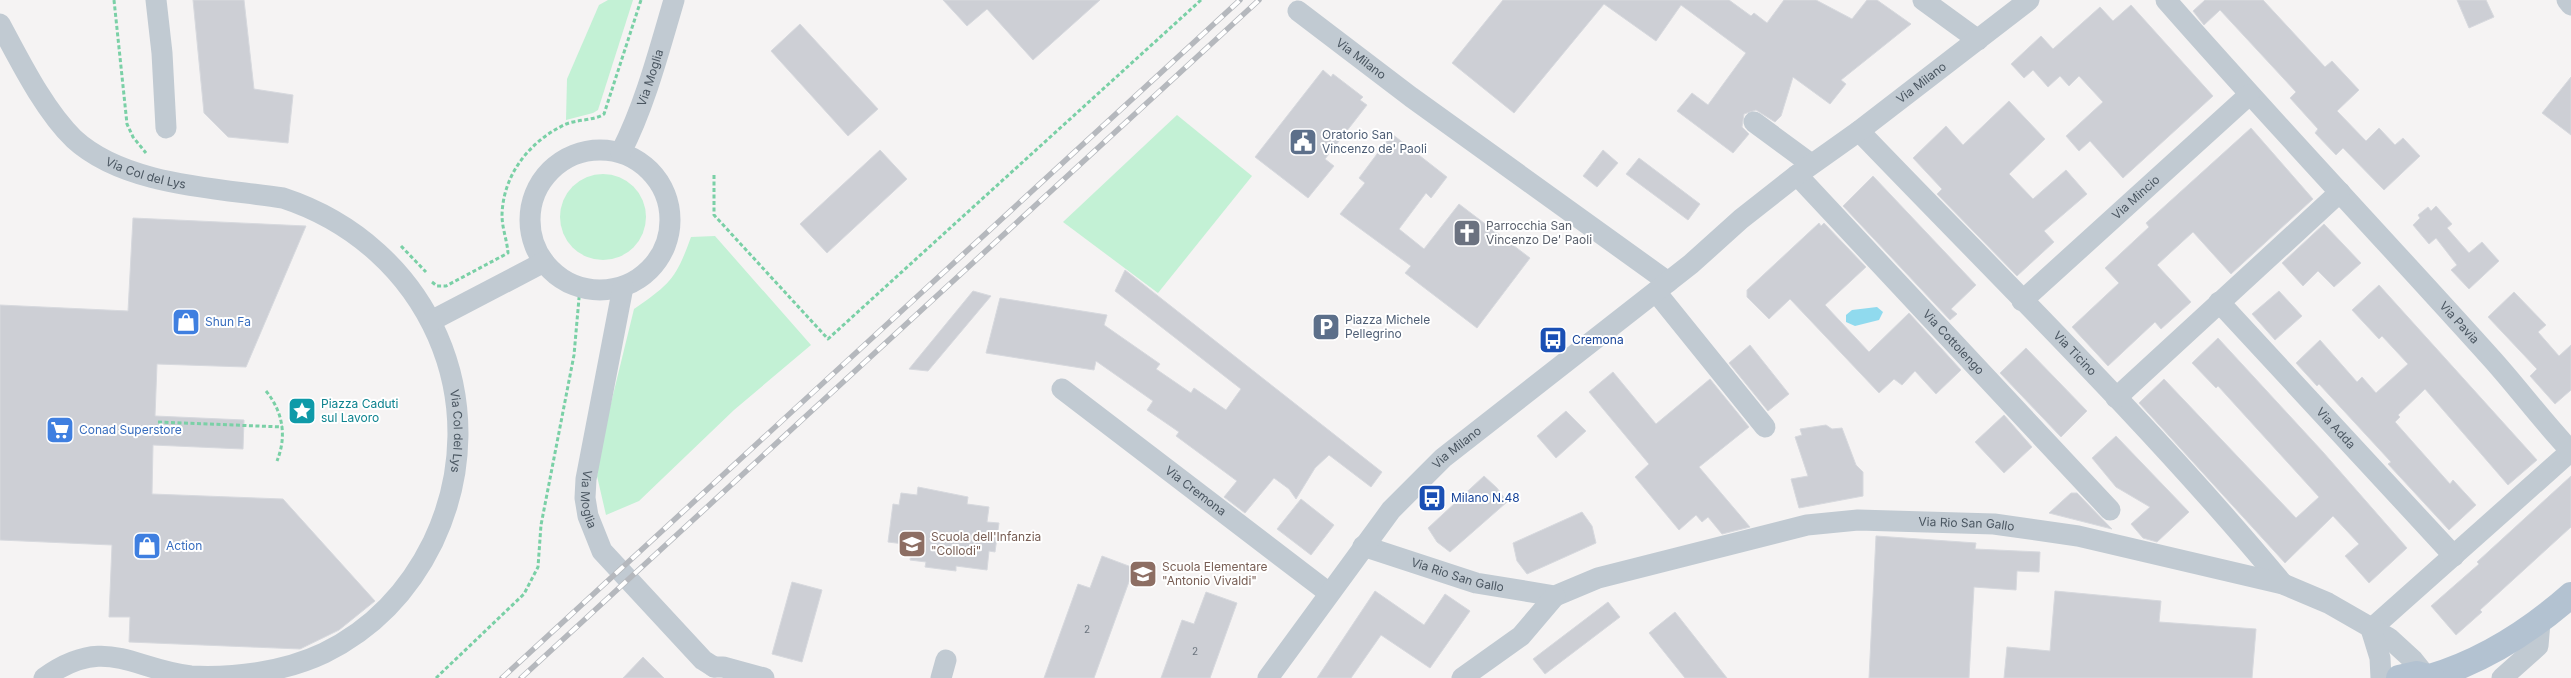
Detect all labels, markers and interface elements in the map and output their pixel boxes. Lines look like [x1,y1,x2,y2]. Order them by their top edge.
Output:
street label: Via Milano [1333,35,1389,82]
street label: Via Moglia [634,47,666,108]
street label: Via Milano [1893,59,1949,106]
public building icon: Oratorio San Vincenzo de' Paoli [1288,127,1318,157]
place label: Oratorio San Vincenzo de' Paoli [1322,127,1427,156]
street label: Via Col del Lys [103,154,187,192]
street label: Via Mincio [2109,172,2163,223]
church icon: Parrocchia San Vincenzo De' Paoli [1452,218,1482,248]
place label: Parrocchia San Vincenzo De' Paoli [1486,218,1592,247]
street label: Via Pavia [2437,298,2483,347]
street label: Via Cottolengo [1920,306,1988,378]
shop icon: Shun Fa [171,307,201,337]
parking icon: Piazza Michele Pellegrino [1311,312,1341,342]
place label: Piazza Michele Pellegrino [1345,312,1430,341]
place label: Shun Fa [205,314,251,329]
bus stop icon: Cremona [1538,325,1568,355]
street label: Via Ticino [2050,328,2100,379]
place label: Cremona [1572,332,1624,347]
street label: Via Col del Lys [447,388,466,474]
place icon: Piazza Caduti sul Lavoro [287,396,317,426]
place label: Piazza Caduti sul Lavoro [321,396,399,425]
street label: Via Adda [2313,404,2359,452]
supermarket icon: Conad Superstore [45,415,75,445]
place label: Conad Superstore [79,422,182,437]
street label: Via Milano [1429,423,1484,472]
street label: Via Cremona [1162,462,1229,519]
street label: Via Moglia [578,469,600,531]
bus stop icon: Milano N.48 [1417,483,1447,513]
place label: Milano N.48 [1451,490,1520,505]
street label: Via Rio San Gallo [1918,514,2016,534]
school or university icon: Scuola dell'Infanzia "Collodi" [897,529,927,559]
place label: Scuola dell'Infanzia "Collodi" [931,529,1041,558]
shop icon: Action [132,531,162,561]
place label: Action [166,538,202,553]
street label: Via Rio San Gallo [1409,554,1505,594]
school or university icon: Scuola Elementare "Antonio Vivaldi" [1128,559,1158,589]
place label: Scuola Elementare "Antonio Vivaldi" [1162,559,1268,588]
house number: 2 [1084,623,1090,635]
house number: 2 [1192,645,1198,657]

